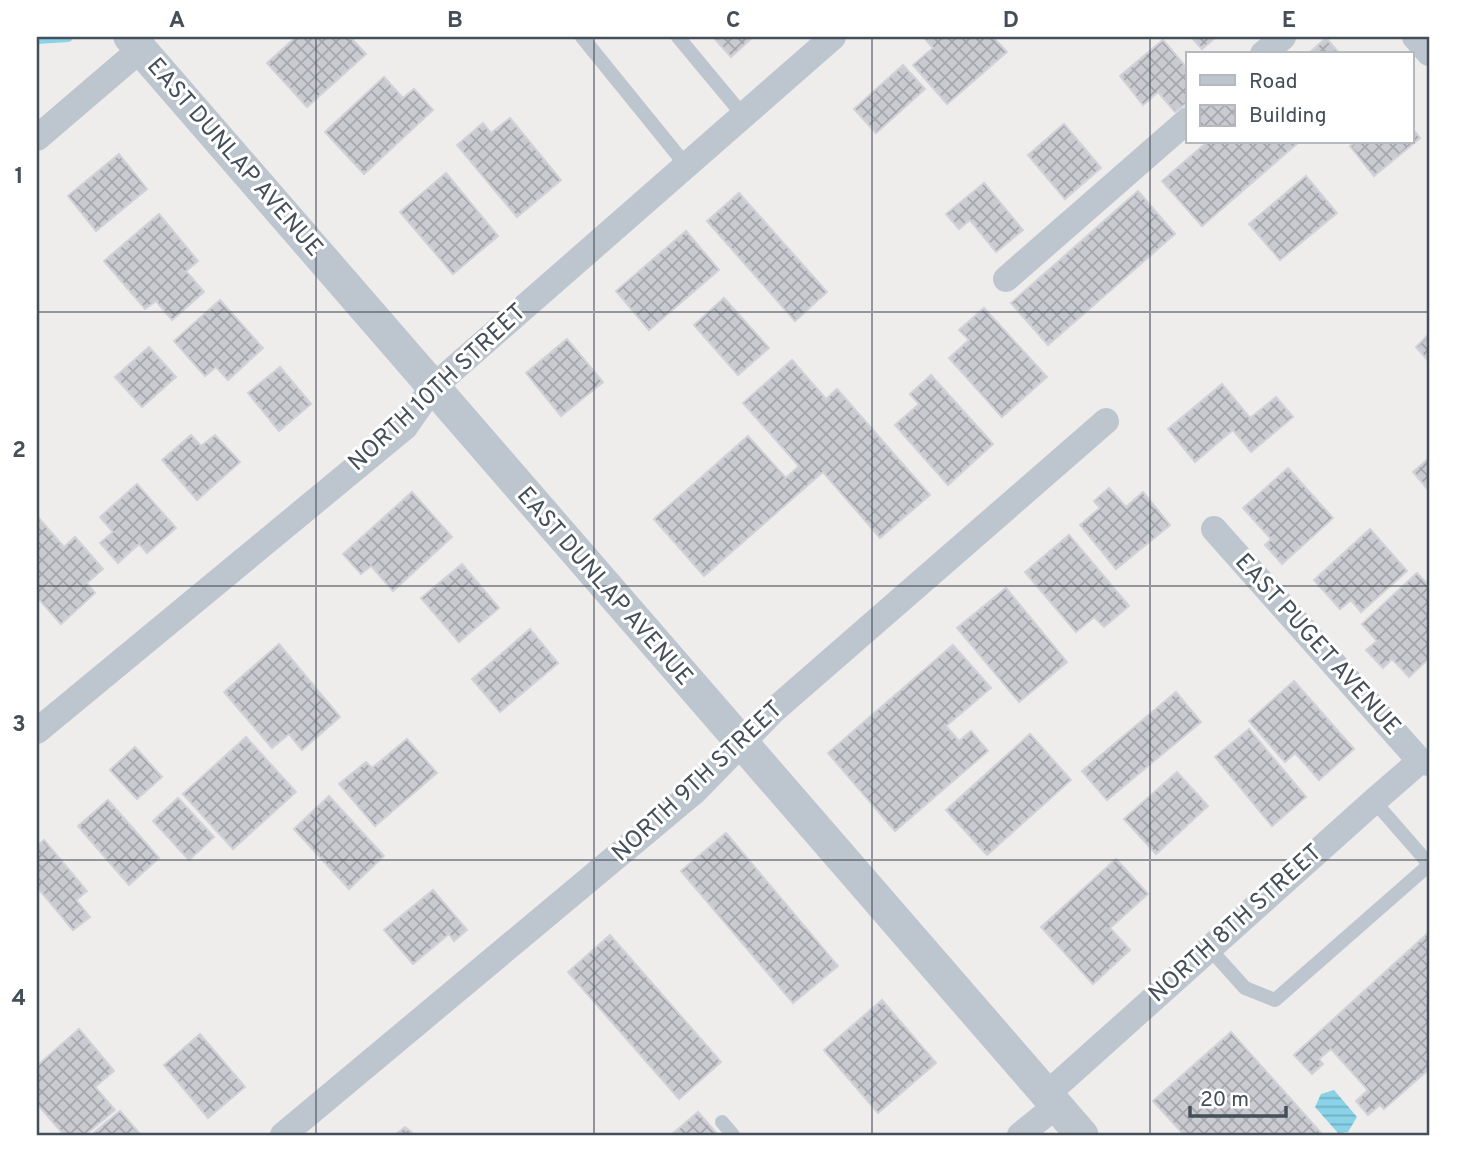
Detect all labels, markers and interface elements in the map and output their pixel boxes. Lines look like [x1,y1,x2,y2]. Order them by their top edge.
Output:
text: A [169,7,185,36]
text: B [447,7,463,36]
text: C [726,7,740,36]
text: D [1003,7,1019,36]
text: E [1282,7,1296,36]
street label: EAST DUNLAP AVENUE [139,52,329,264]
legend [1186,52,1414,144]
text: Road [1249,69,1298,96]
text: Building [1249,103,1327,130]
text: 1 [14,163,24,192]
street label: NORTH 10TH STREET [343,298,533,478]
text: 2 [12,437,26,466]
street label: EAST DUNLAP AVENUE [509,481,699,693]
street label: EAST PUGET AVENUE [1227,548,1407,742]
street label: NORTH 9TH STREET [606,695,790,869]
text: 3 [12,711,26,740]
street label: NORTH 8TH STREET [1143,838,1329,1010]
text: 4 [12,985,26,1014]
scale bar [1190,1074,1286,1118]
text: 20 m [1200,1087,1249,1114]

